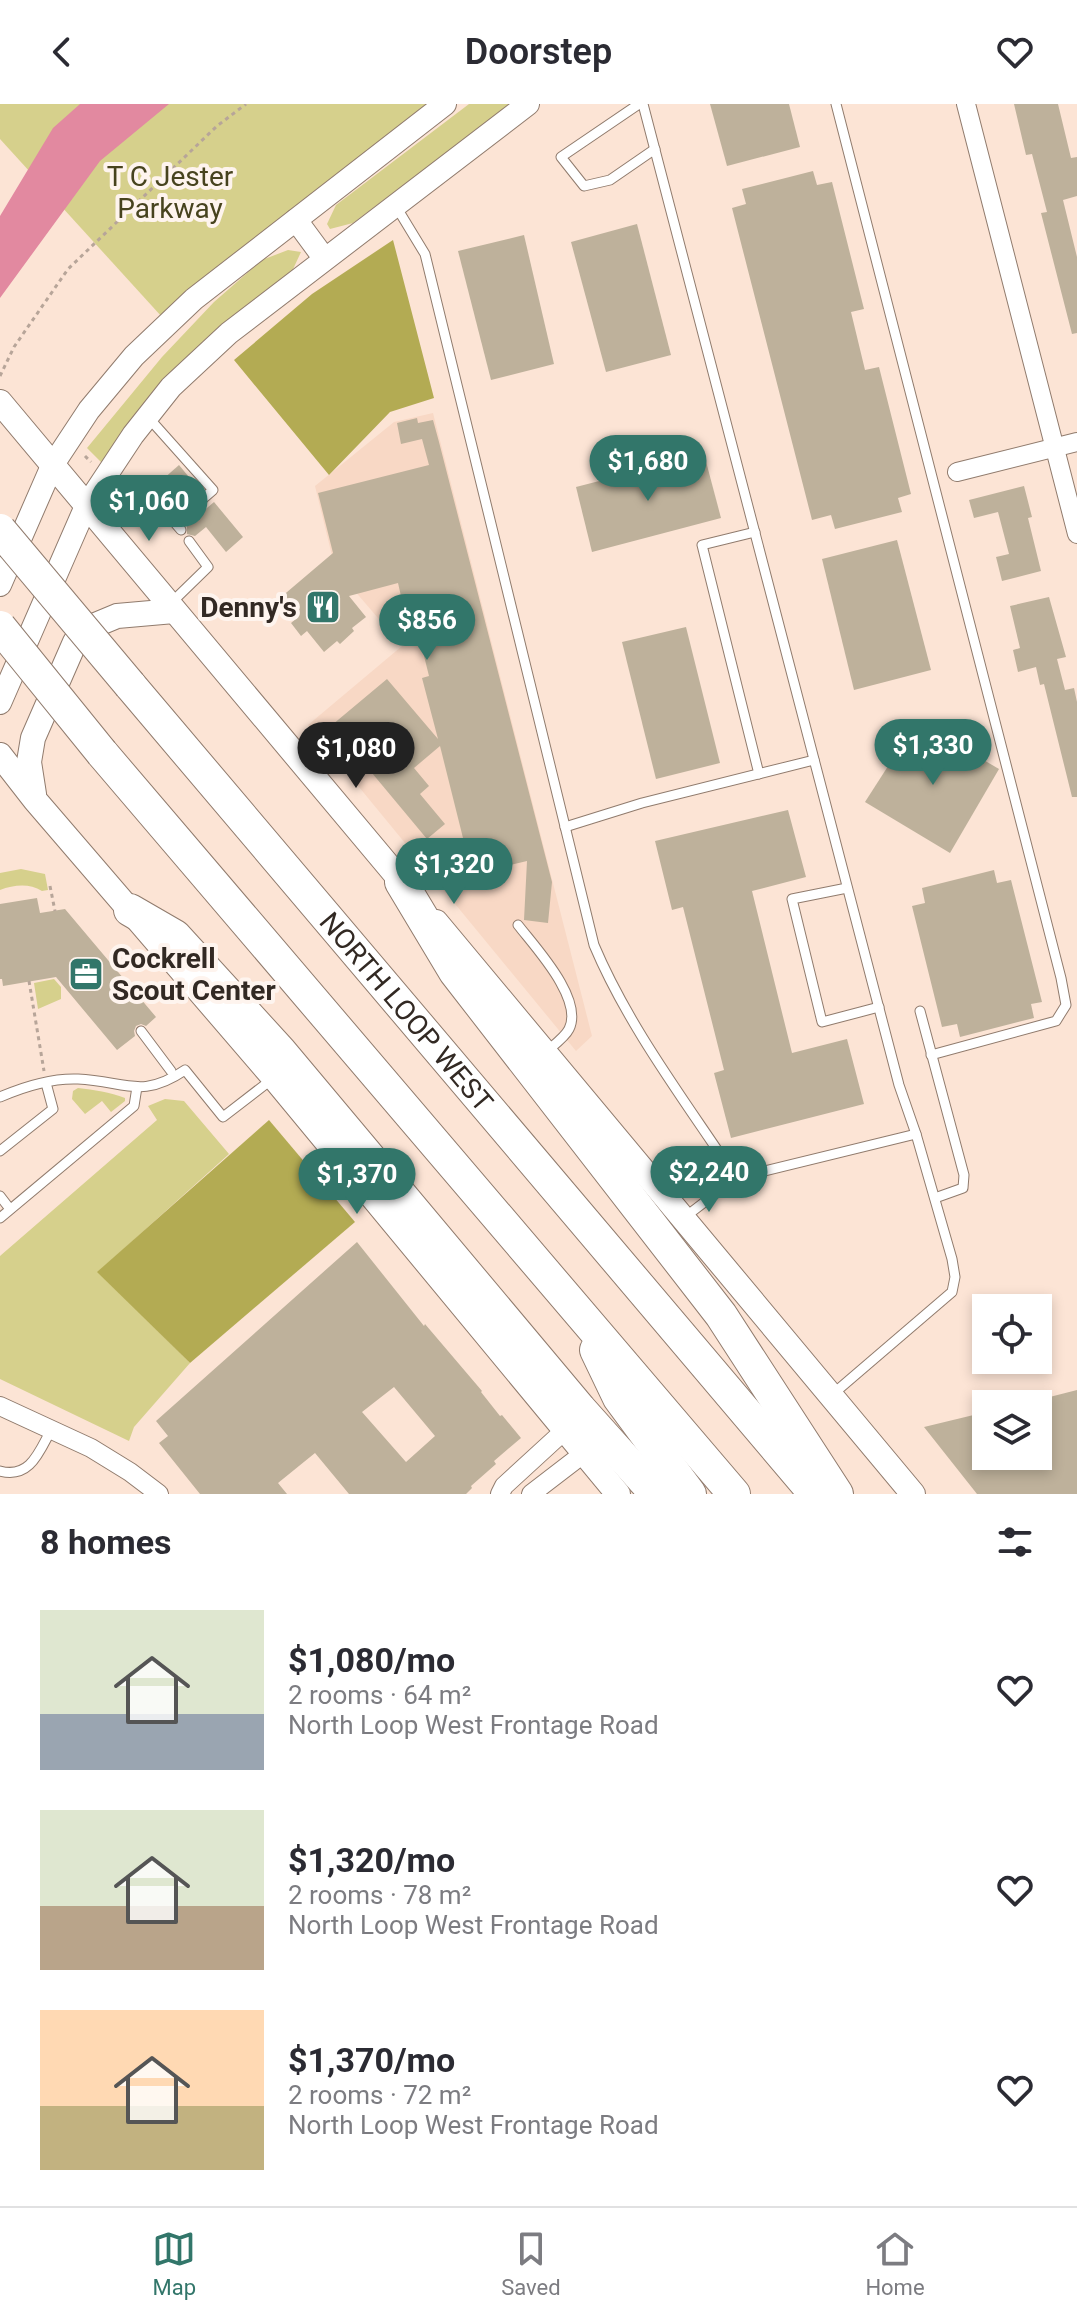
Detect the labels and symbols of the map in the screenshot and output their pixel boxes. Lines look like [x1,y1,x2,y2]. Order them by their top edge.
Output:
park label: T C Jester Parkway [107,160,234,225]
pin: $1,680 [583,435,713,503]
pin: $1,060 [84,475,214,543]
restaurant icon: Denny's [304,588,342,626]
place label: Denny's [200,591,297,624]
pin: $856 [380,594,474,662]
pin: $1,330 [868,719,998,787]
pin: $1,080 [291,722,421,790]
pin: $1,320 [389,838,519,906]
street label: NORTH LOOP WEST [313,906,500,1118]
place label: Cockrell Scout Center [112,942,276,1007]
office icon: Cockrell Scout Center [67,955,105,993]
pin: $2,240 [644,1146,774,1214]
pin: $1,370 [292,1148,422,1216]

